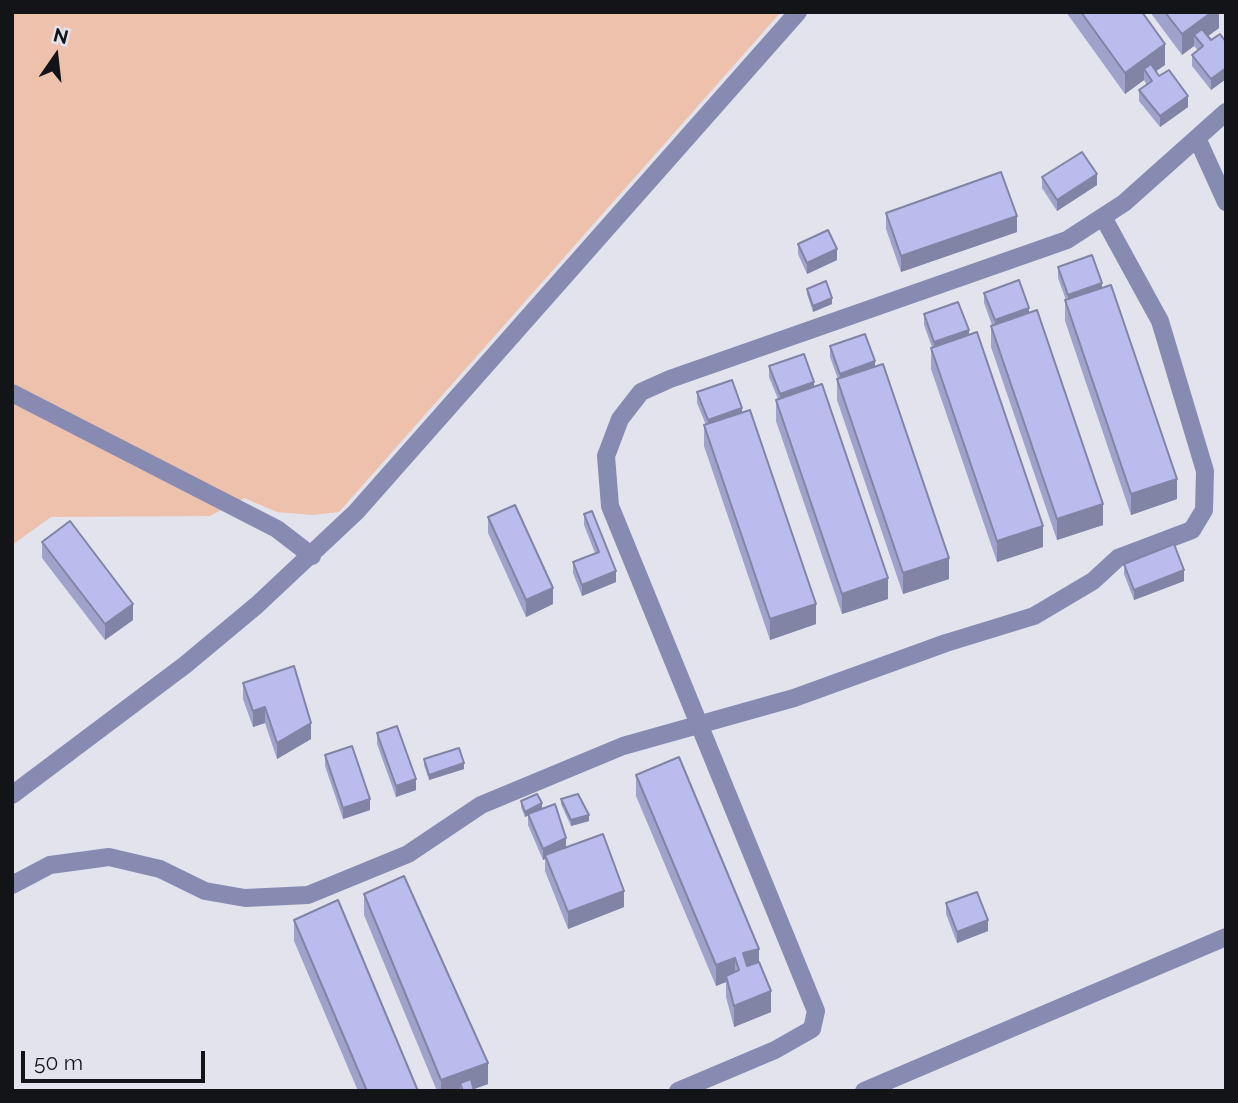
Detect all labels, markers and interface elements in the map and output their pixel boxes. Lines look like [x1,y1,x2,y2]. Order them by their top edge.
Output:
north arrow [21,21,91,91]
text: N [51,23,71,48]
scale bar [24,1036,208,1080]
text: 50 m [34,1050,83,1075]

